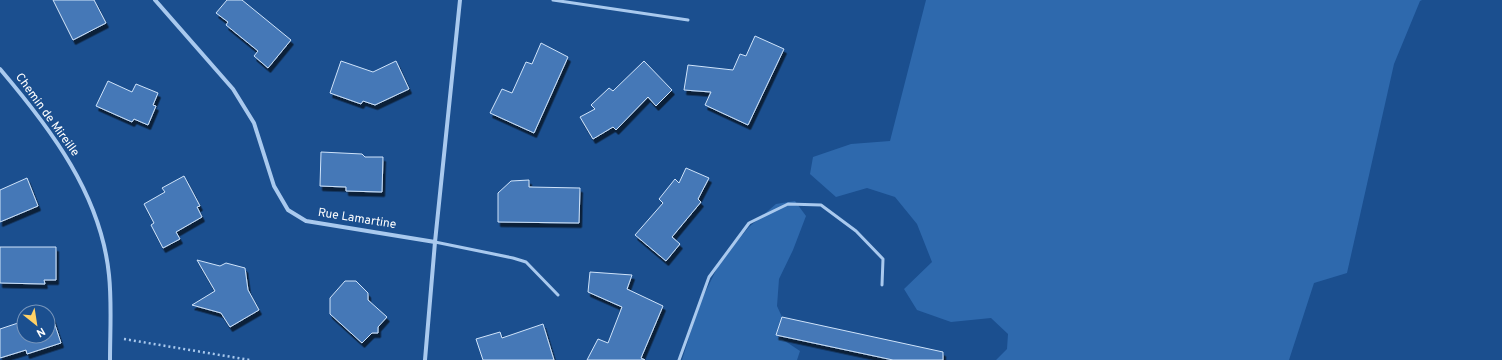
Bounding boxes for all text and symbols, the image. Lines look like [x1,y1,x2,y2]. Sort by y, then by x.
street label: Chemin de Mireille [11,70,83,160]
street label: Rue Lamartine [317,205,397,233]
north arrow [16,304,56,344]
text: N [34,324,47,340]

